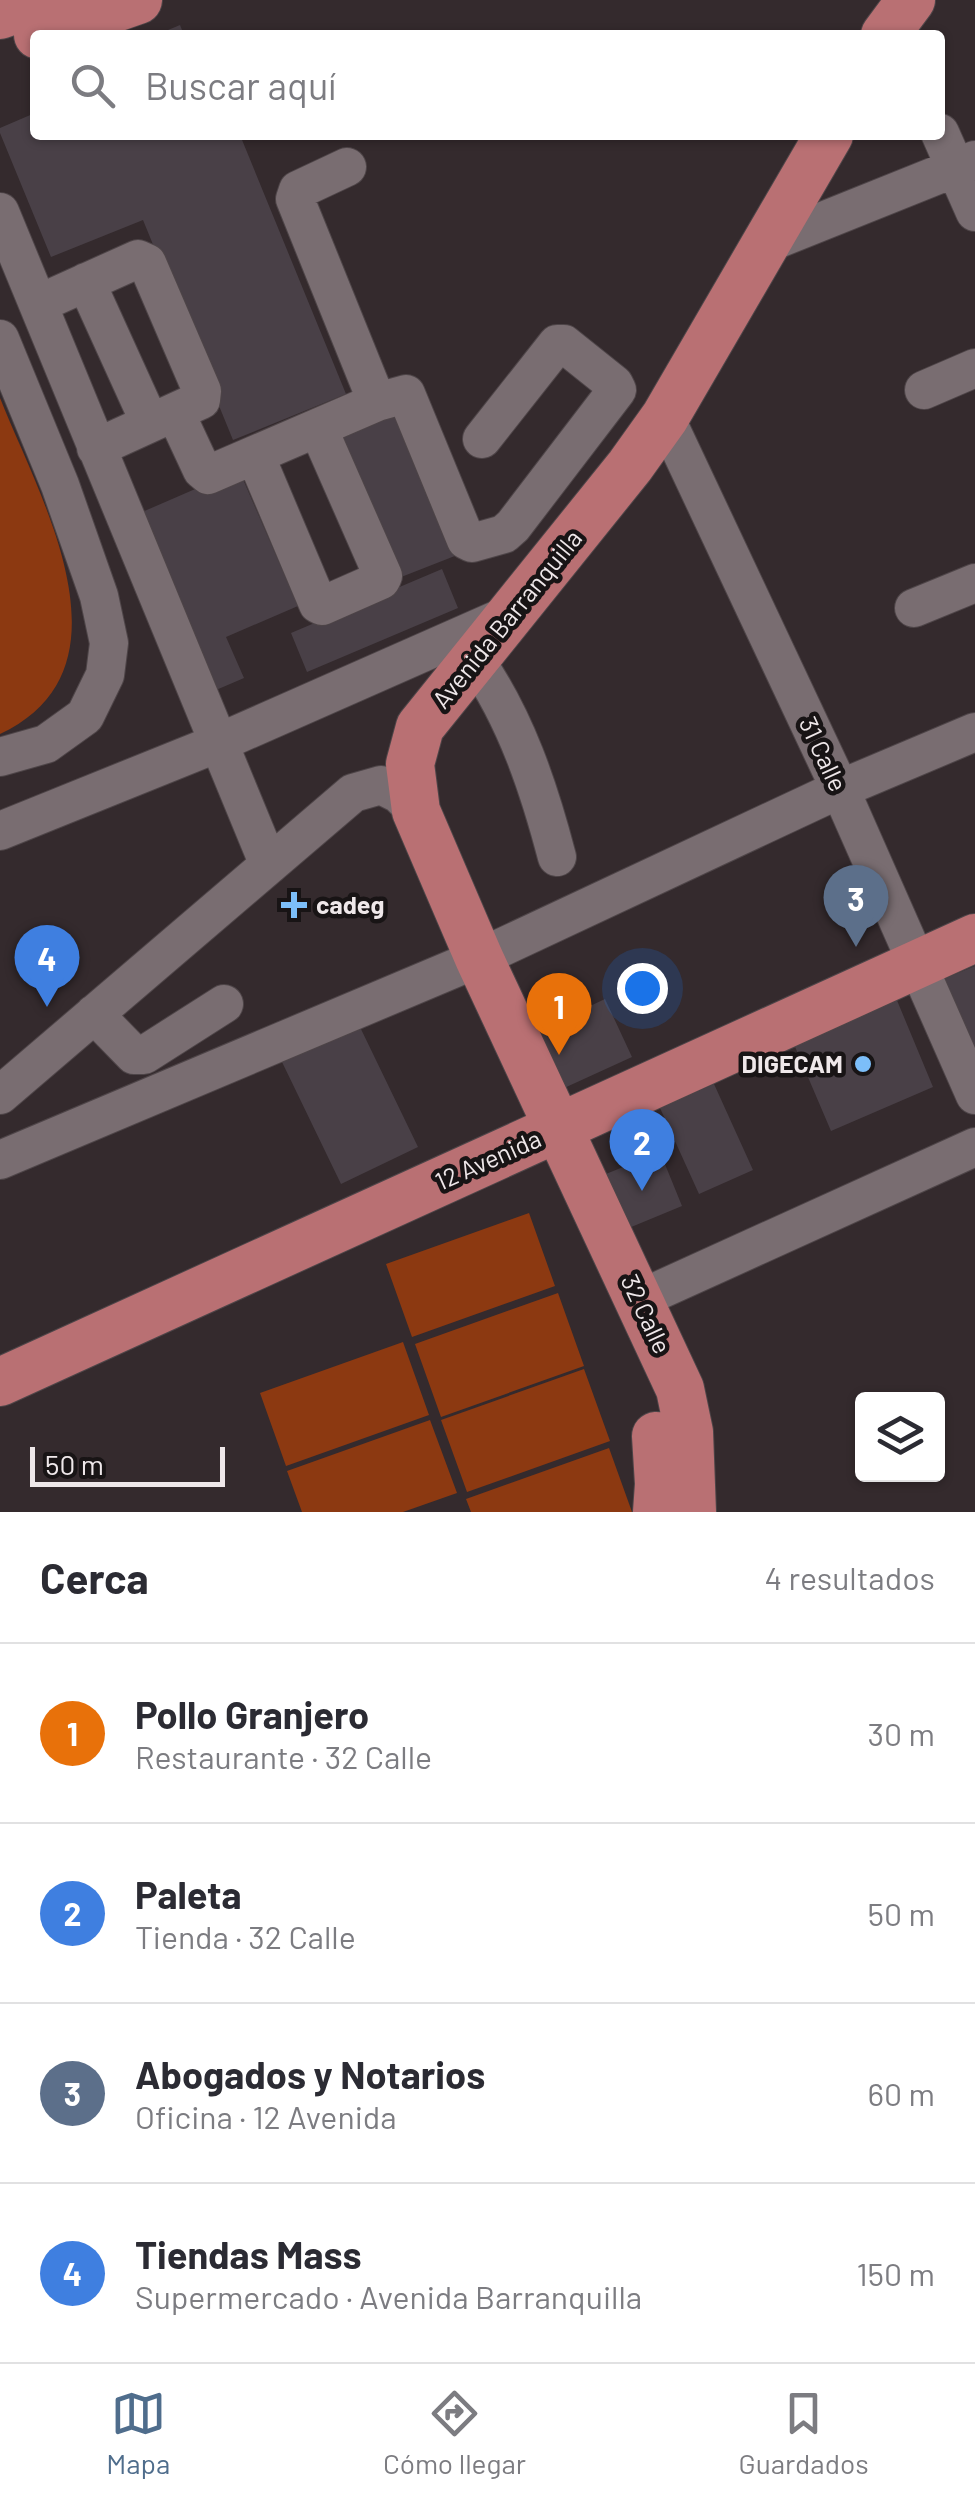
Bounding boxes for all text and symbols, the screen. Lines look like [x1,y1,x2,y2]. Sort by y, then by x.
search box [30,30,945,140]
icon: search [65,58,120,113]
text: Buscar aquí [145,62,336,108]
street label: Avenida Barranquilla [425,523,587,714]
street label: 31 Calle [794,711,854,796]
pin: 3 [824,864,888,947]
place label: cadeg [316,889,384,919]
marker: cadeg [281,892,307,918]
pin: 4 [15,924,80,1007]
your location [617,963,668,1014]
pin: 1 [526,972,592,1055]
place label: DIGECAM [742,1048,843,1078]
marker: DIGECAM [852,1053,874,1075]
pin: 2 [610,1108,674,1191]
street label: 12 Avenida [430,1122,545,1196]
street label: 32 Calle [616,1269,678,1358]
map controls [855,1392,945,1482]
button: layers [855,1392,945,1482]
scale bar [30,1442,225,1486]
text: 50 m [45,1447,104,1481]
text: Cerca [40,1552,149,1602]
text: 4 resultados [765,1558,935,1596]
text: Pollo Granjero [135,1691,369,1737]
text: 1 [67,1714,78,1752]
text: 30 m [868,1714,935,1752]
text: Restaurante · 32 Calle [135,1737,432,1775]
text: Paleta [135,1871,242,1917]
text: 2 [64,1894,81,1932]
text: 50 m [868,1894,935,1932]
text: Tienda · 32 Calle [135,1917,356,1955]
text: Abogados y Notarios [135,2051,485,2097]
text: 3 [64,2074,81,2112]
text: 60 m [868,2074,935,2112]
text: Oficina · 12 Avenida [135,2097,397,2135]
text: Tiendas Mass [135,2231,361,2277]
text: 4 [63,2254,82,2292]
text: 150 m [856,2254,935,2292]
text: Supermercado · Avenida Barranquilla [135,2277,642,2315]
tab: Mapa [106,2386,170,2480]
tab: Cómo llegar [383,2386,526,2480]
tab: Guardados [739,2386,869,2480]

